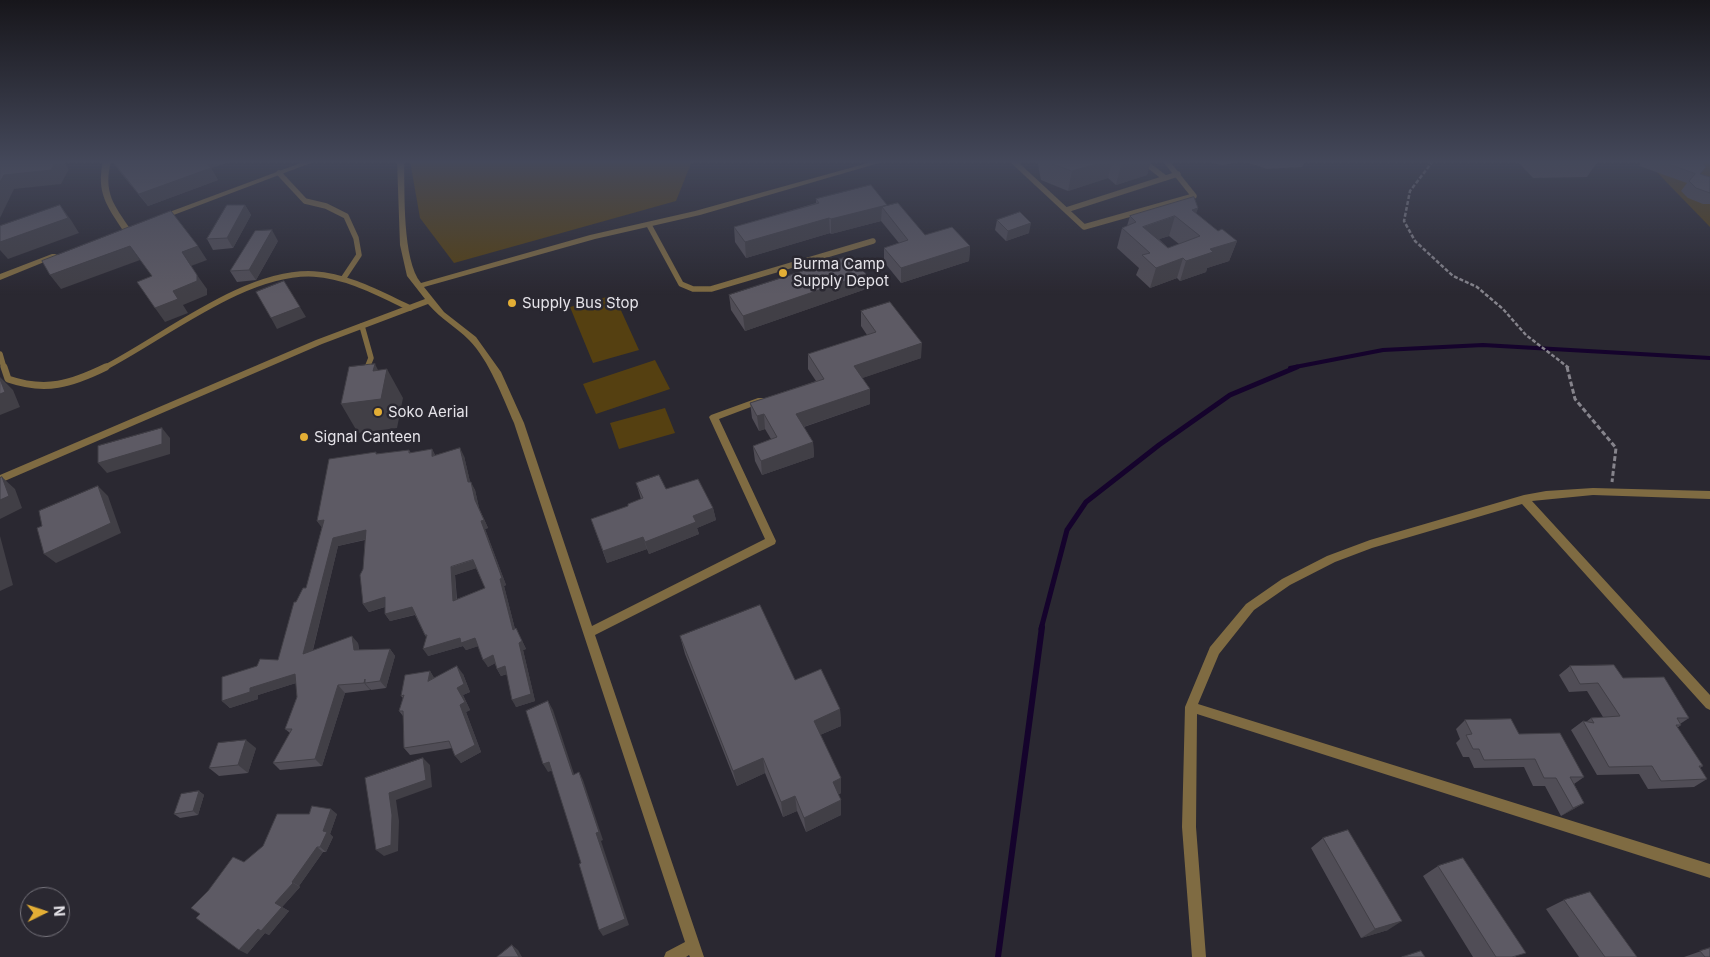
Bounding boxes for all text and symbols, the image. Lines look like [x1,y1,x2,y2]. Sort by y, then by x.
place label: Burma Camp Supply Depot [793,255,889,290]
marker: Burma Camp Supply Depot [777,267,789,279]
place label: Supply Bus Stop [522,294,639,312]
marker: Supply Bus Stop [506,297,518,309]
place label: Soko Aerial [388,403,468,421]
marker: Soko Aerial [372,406,384,418]
place label: Signal Canteen [314,428,421,446]
marker: Signal Canteen [298,431,310,443]
north arrow [20,887,70,937]
text: N [51,905,68,917]

